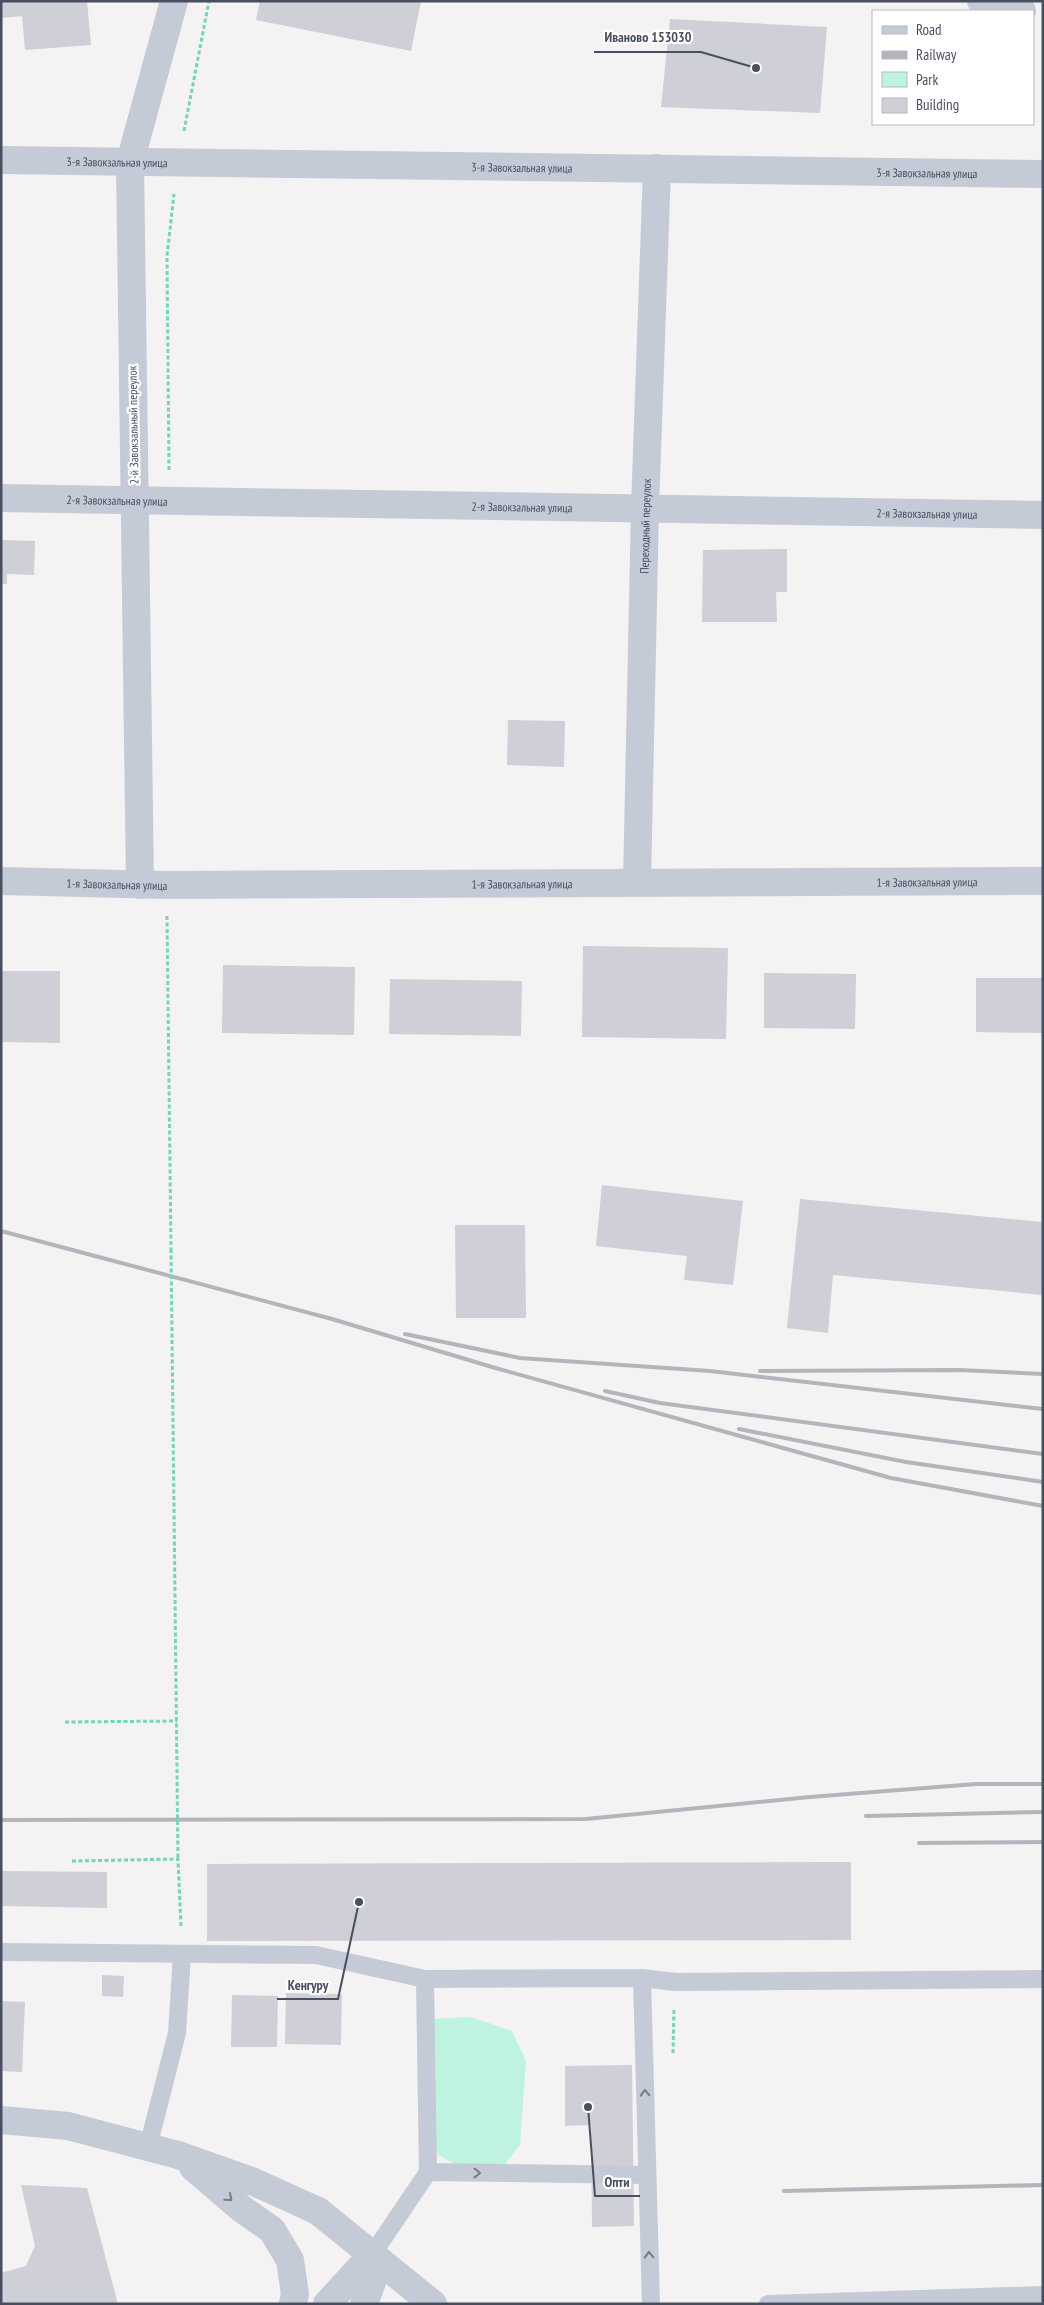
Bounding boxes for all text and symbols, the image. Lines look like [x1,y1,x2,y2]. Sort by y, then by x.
legend [872,10,1034,125]
text: Road [916,20,942,39]
callout: Иваново 153030 [594,23,701,52]
text: Иваново 153030 [605,28,692,46]
text: Railway [916,45,957,64]
text: Park [916,70,938,89]
text: Building [916,95,959,114]
street label: 3-я Завокзальная улица [66,153,168,170]
street label: 3-я Завокзальная улица [471,159,573,175]
street label: 3-я Завокзальная улица [876,164,978,181]
street label: 2-й Завокзальный переулок [124,365,142,484]
street label: Переходный переулок [636,478,654,574]
street label: 2-я Завокзальная улица [66,492,168,508]
street label: 2-я Завокзальная улица [471,498,573,515]
street label: 2-я Завокзальная улица [876,505,978,521]
street label: 1-я Завокзальная улица [876,874,978,889]
street label: 1-я Завокзальная улица [66,875,168,893]
street label: 1-я Завокзальная улица [471,876,573,891]
callout: Кенгуру [277,1970,338,1999]
text: Кенгуру [288,1976,329,1994]
one-way arrow [640,2088,650,2096]
callout: Опти [595,2167,640,2196]
one-way arrow [474,2168,481,2178]
text: Опти [604,2173,630,2191]
one-way arrow [223,2192,232,2201]
one-way arrow [644,2251,654,2258]

